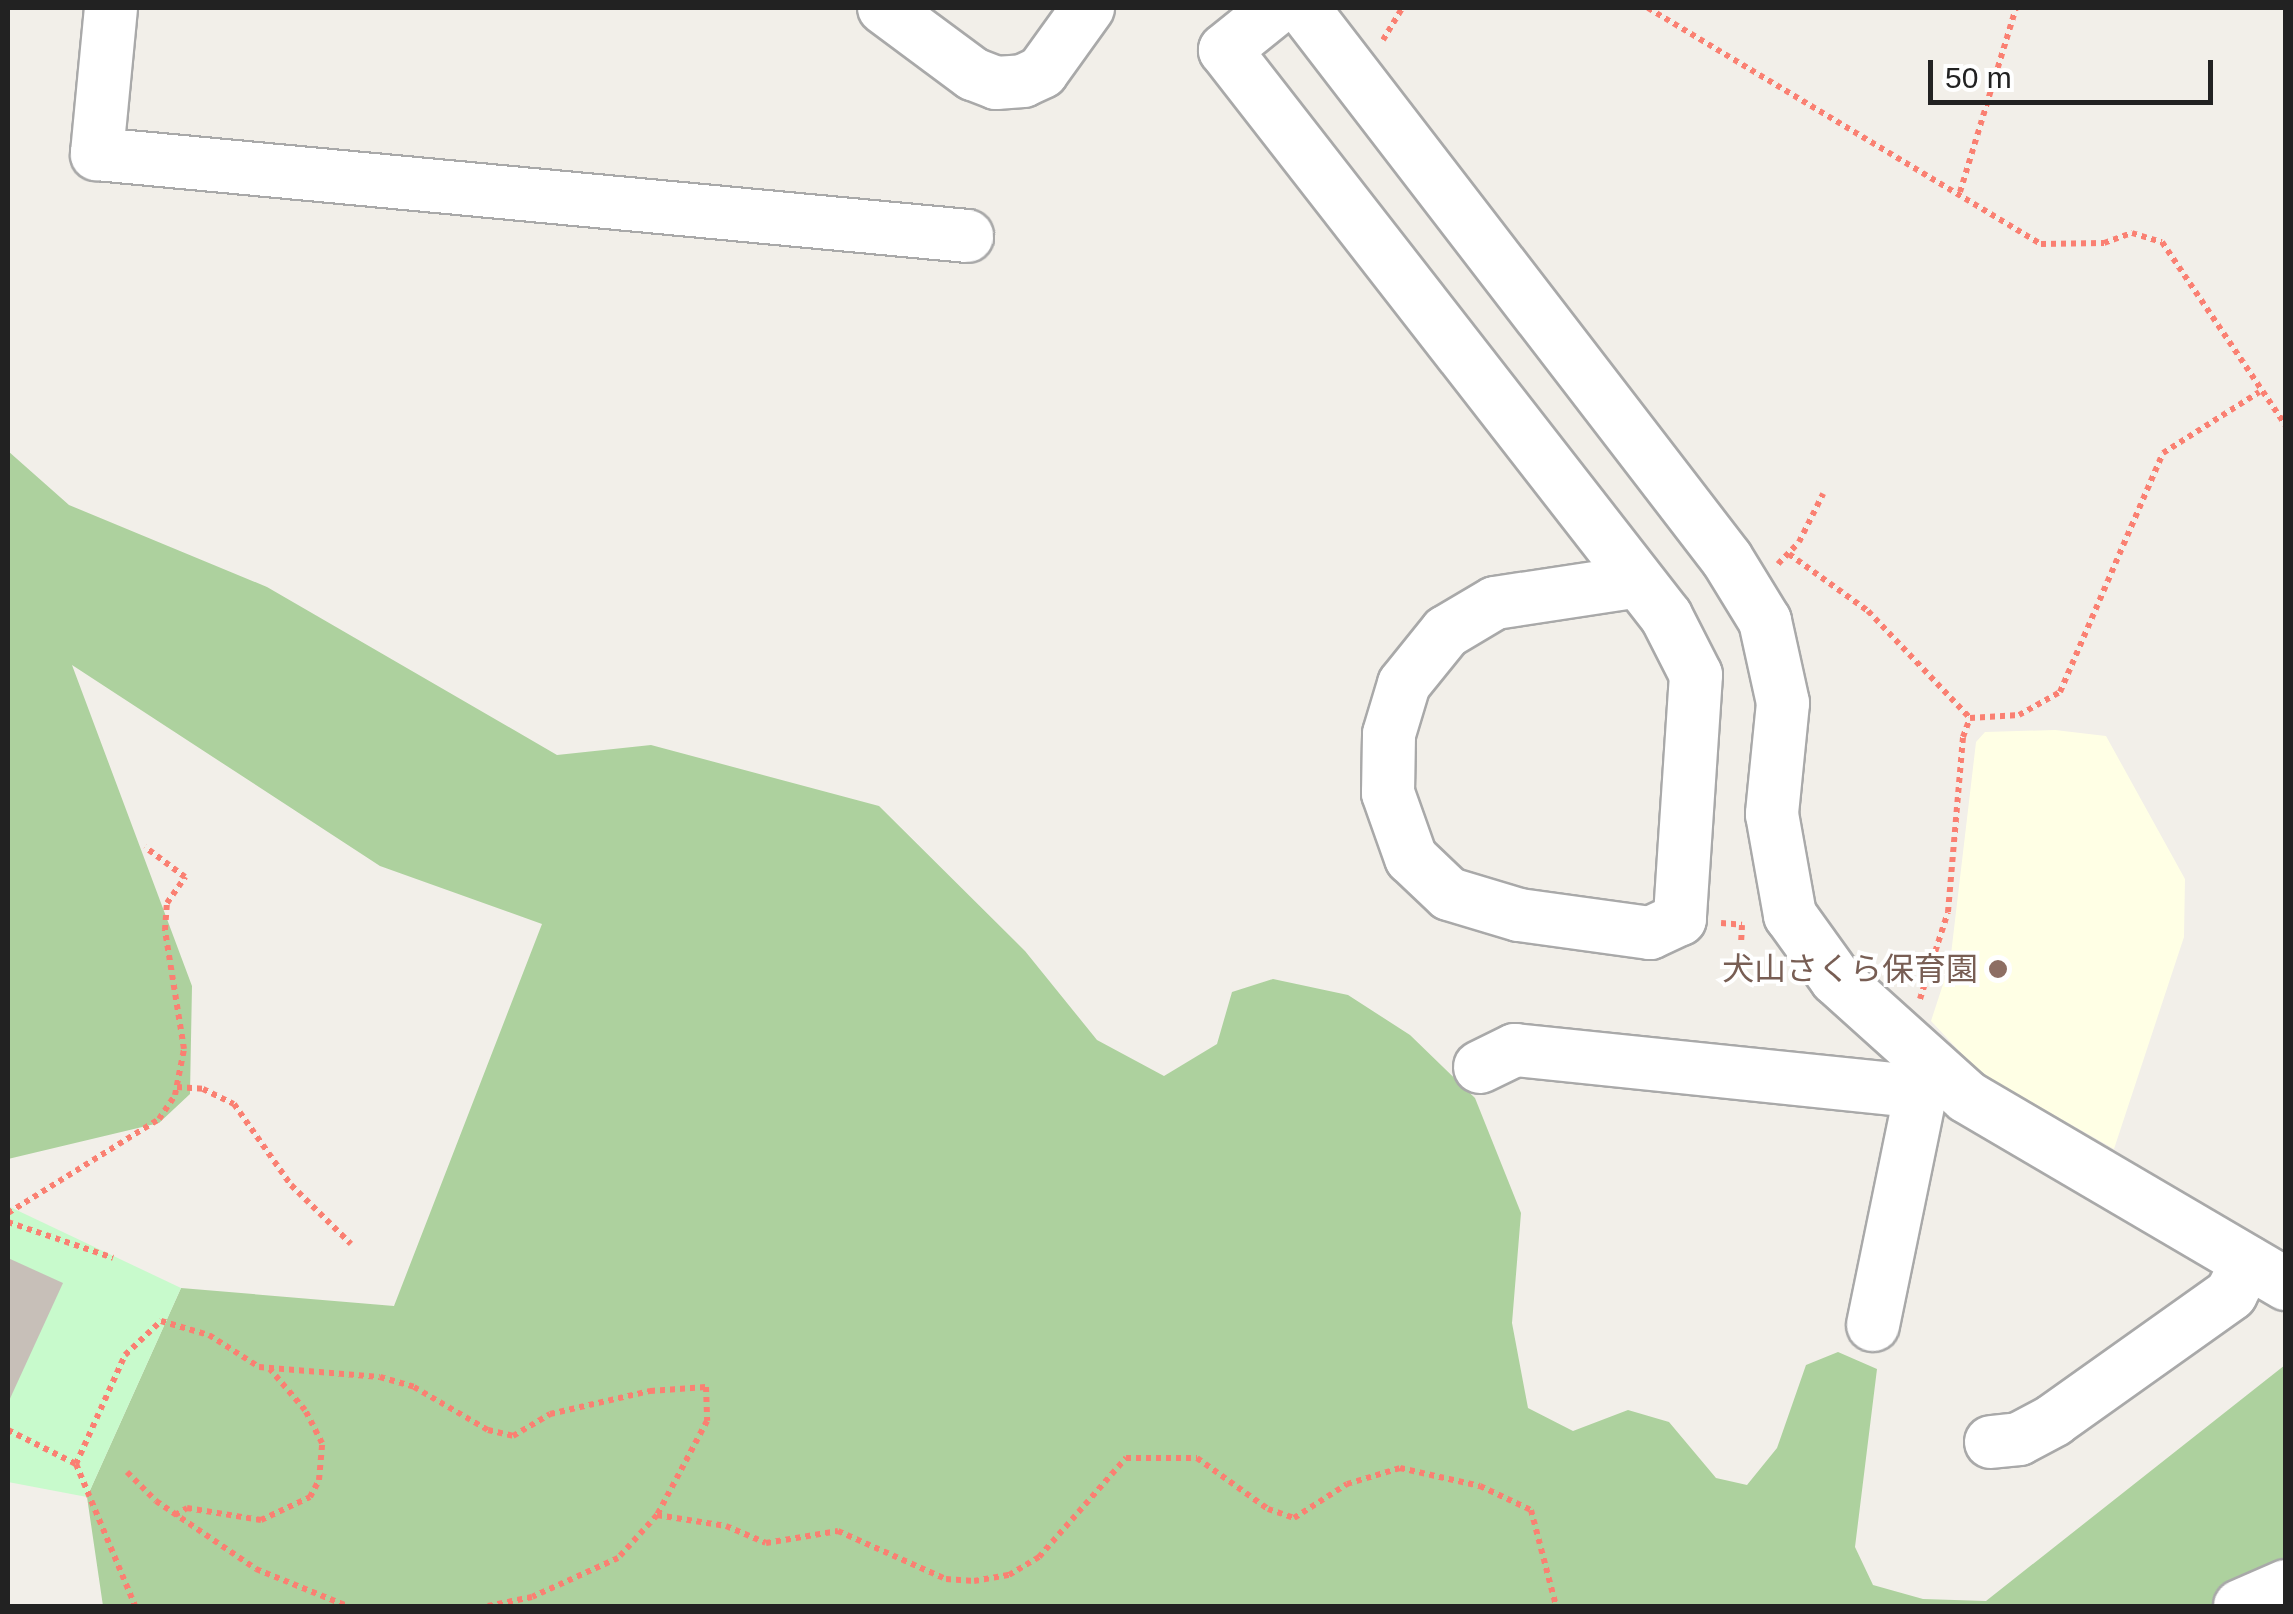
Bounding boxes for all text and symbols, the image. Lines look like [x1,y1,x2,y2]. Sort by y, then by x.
scale bar [1933,40,2218,102]
text: 50 m [1945,61,2012,94]
place label: 犬山さくら保育園 [1722,950,1978,988]
marker: 犬山さくら保育園 [1987,958,2009,980]

